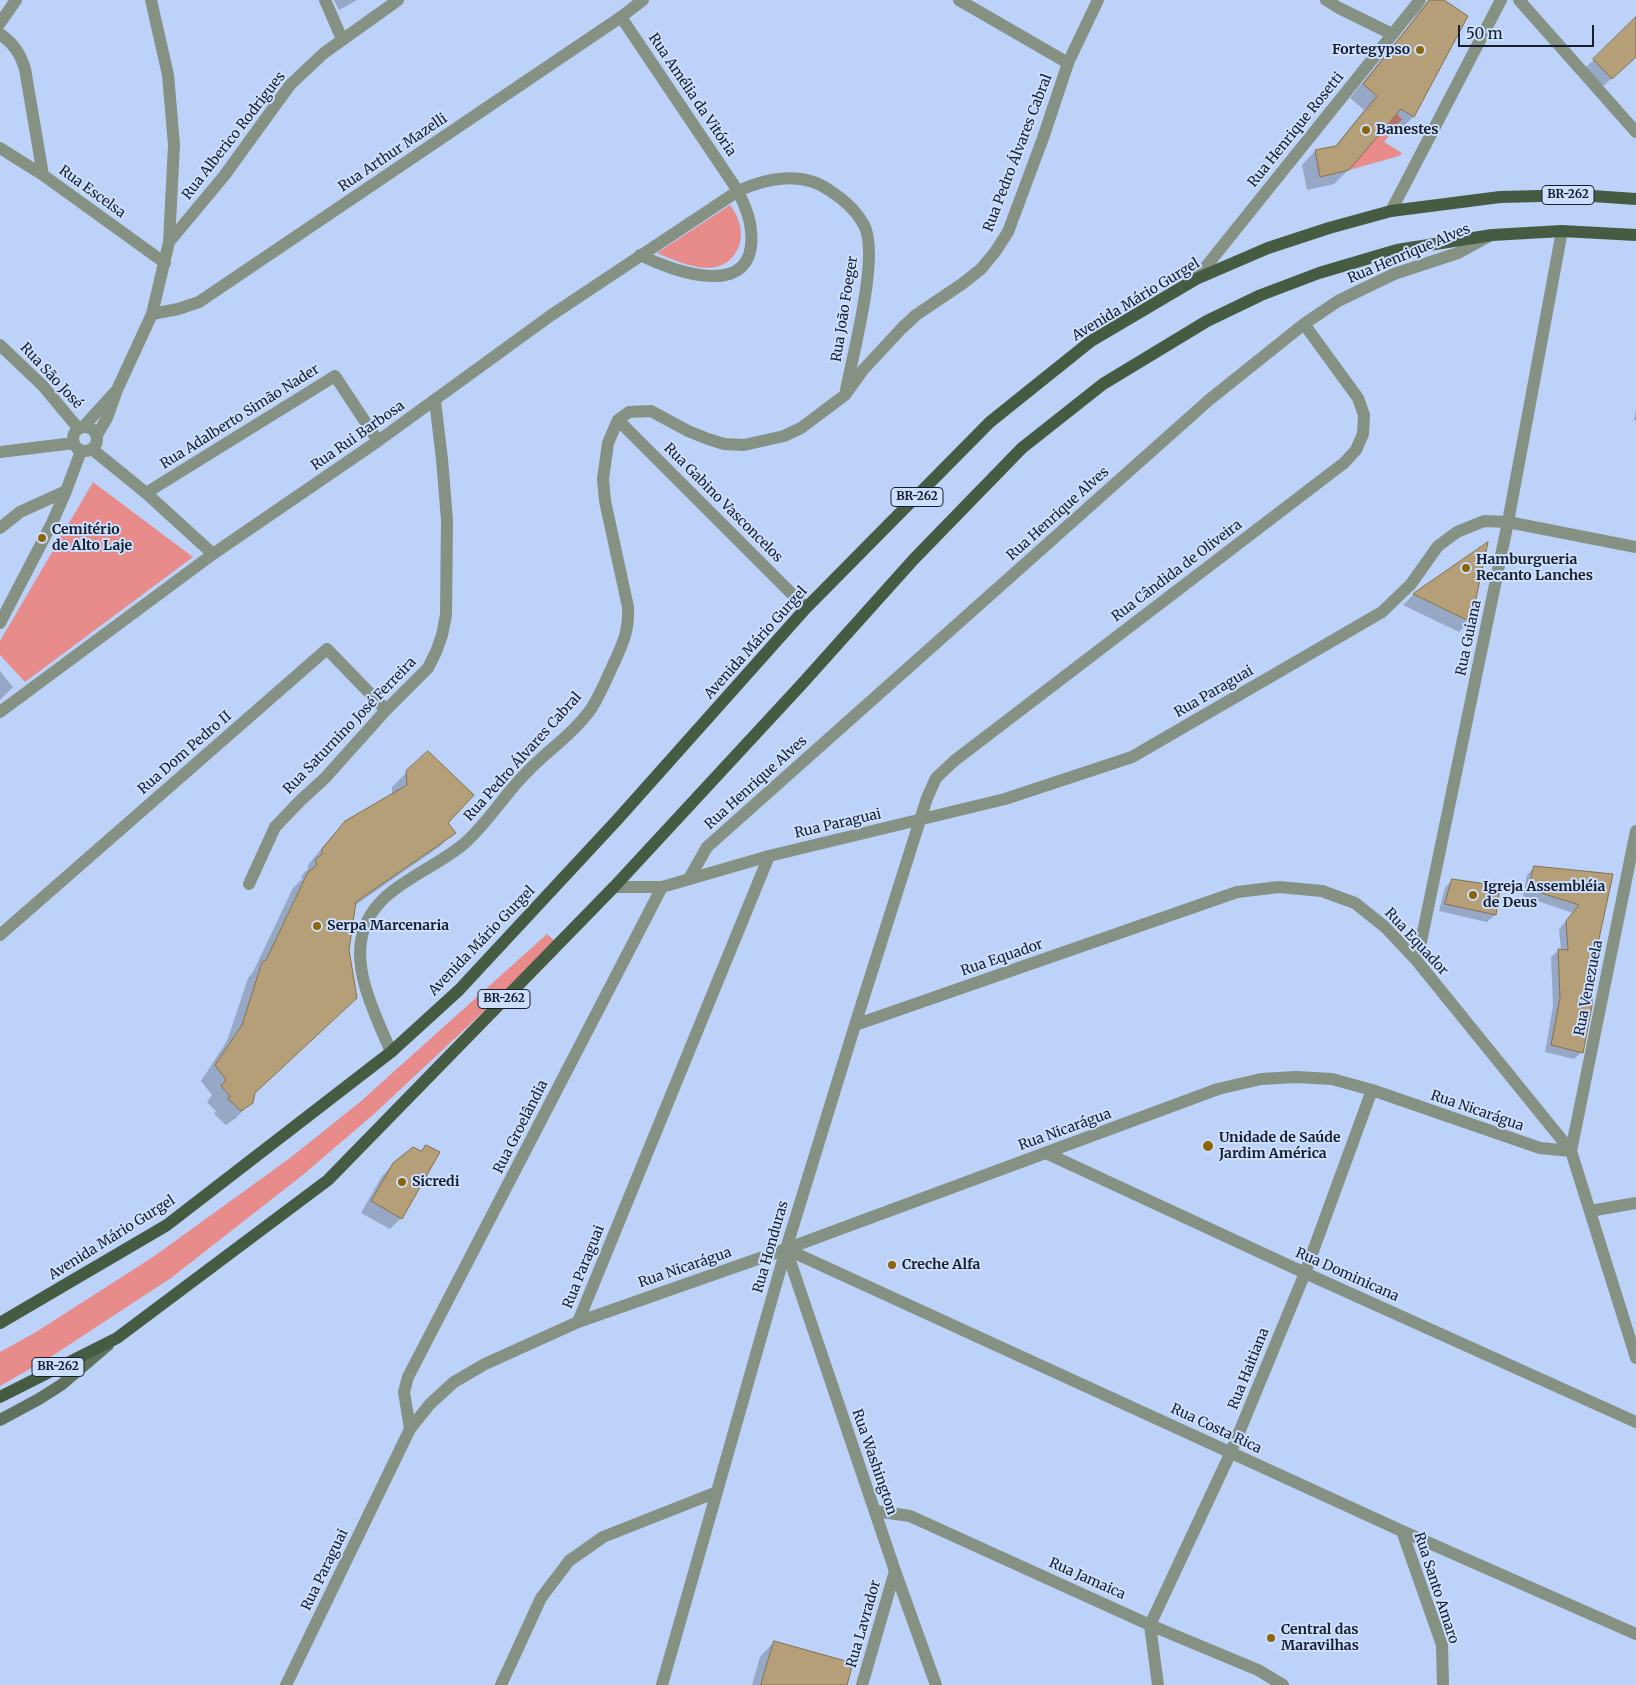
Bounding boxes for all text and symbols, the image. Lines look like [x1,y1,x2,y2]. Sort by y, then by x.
scale bar [1461,15,1597,47]
text: 50 m [1466,24,1503,43]
street label: Rua Amélia da Vitória [645,30,739,160]
place label: Fortegypso [1332,42,1410,58]
marker: Fortegypso [1414,44,1426,56]
street label: Rua Alberico Rodrigues [179,69,289,203]
street label: Rua Henrique Rosetti [1245,69,1347,191]
street label: Rua Pedro Álvares Cabral [980,72,1056,234]
street label: Rua Arthur Mazelli [335,110,451,196]
place label: Banestes [1376,122,1438,138]
marker: Banestes [1360,124,1372,136]
street label: Rua Escelsa [55,162,129,222]
road number: BR-262 [1542,186,1594,204]
street label: Rua Henrique Alves [1345,221,1473,287]
street label: Rua João Foeger [828,255,862,363]
street label: Avenida Mário Gurgel [1069,255,1203,345]
street label: Rua São José [16,340,86,412]
street label: Rua Adalberto Simão Nader [157,361,323,473]
street label: Rua Rui Barbosa [308,398,408,474]
street label: Rua Gabino Vasconcelos [660,440,786,566]
street label: Rua Henrique Alves [1004,464,1112,564]
road number: BR-262 [891,488,943,507]
street label: Rua Cândida de Oliveira [1109,517,1245,625]
place label: Cemitério de Alto Laje [52,522,132,554]
marker: Cemitério de Alto Laje [36,532,48,544]
place label: Hamburgueria Recanto Lanches [1476,552,1593,584]
marker: Hamburgueria Recanto Lanches [1460,562,1472,574]
street label: Avenida Mário Gurgel [701,583,811,703]
street label: Rua Guiana [1453,599,1485,677]
street label: Rua Saturnino José Ferreira [280,654,420,798]
street label: Rua Paraguai [1171,663,1257,721]
street label: Rua Pedro Álvares Cabral [461,689,585,825]
street label: Rua Dom Pedro II [135,708,235,798]
street label: Rua Henrique Alves [702,733,810,833]
street label: Rua Paraguai [793,806,883,842]
place label: Igreja Assembléia de Deus [1483,879,1605,912]
street label: Avenida Mário Gurgel [425,883,539,999]
marker: Igreja Assembléia de Deus [1467,889,1479,901]
street label: Rua Equador [1381,905,1451,979]
place label: Serpa Marcenaria [327,918,449,934]
marker: Serpa Marcenaria [311,920,323,932]
street label: Rua Equador [959,936,1045,980]
street label: Rua Venezuela [1571,939,1607,1037]
road number: BR-262 [478,990,530,1009]
street label: Rua Groelândia [490,1078,552,1176]
street label: Rua Nicarágua [1428,1087,1526,1135]
street label: Rua Nicarágua [1016,1105,1114,1155]
place label: Unidade de Saúde Jardim América [1219,1130,1340,1162]
marker: Unidade de Saúde Jardim América [1201,1139,1215,1153]
place label: Sicredi [412,1174,460,1190]
marker: Sicredi [396,1176,408,1188]
street label: Avenida Mário Gurgel [46,1192,178,1284]
street label: Rua Honduras [750,1199,792,1295]
street label: Rua Paraguai [560,1223,608,1311]
street label: Rua Nicarágua [636,1244,734,1292]
street label: Rua Dominicana [1293,1245,1401,1305]
place label: Creche Alfa [902,1257,980,1273]
marker: Creche Alfa [886,1259,898,1271]
street label: Rua Haitiana [1225,1326,1273,1412]
road number: BR-262 [32,1358,84,1376]
street label: Rua Costa Rica [1168,1401,1264,1457]
street label: Rua Washington [848,1407,900,1517]
street label: Rua Paraguai [298,1527,352,1613]
street label: Rua Santo Amaro [1410,1530,1462,1646]
street label: Rua Jamaica [1046,1555,1128,1603]
street label: Rua Lavrador [843,1578,885,1670]
place label: Central das Maravilhas [1281,1622,1359,1654]
marker: Central das Maravilhas [1265,1632,1277,1644]

